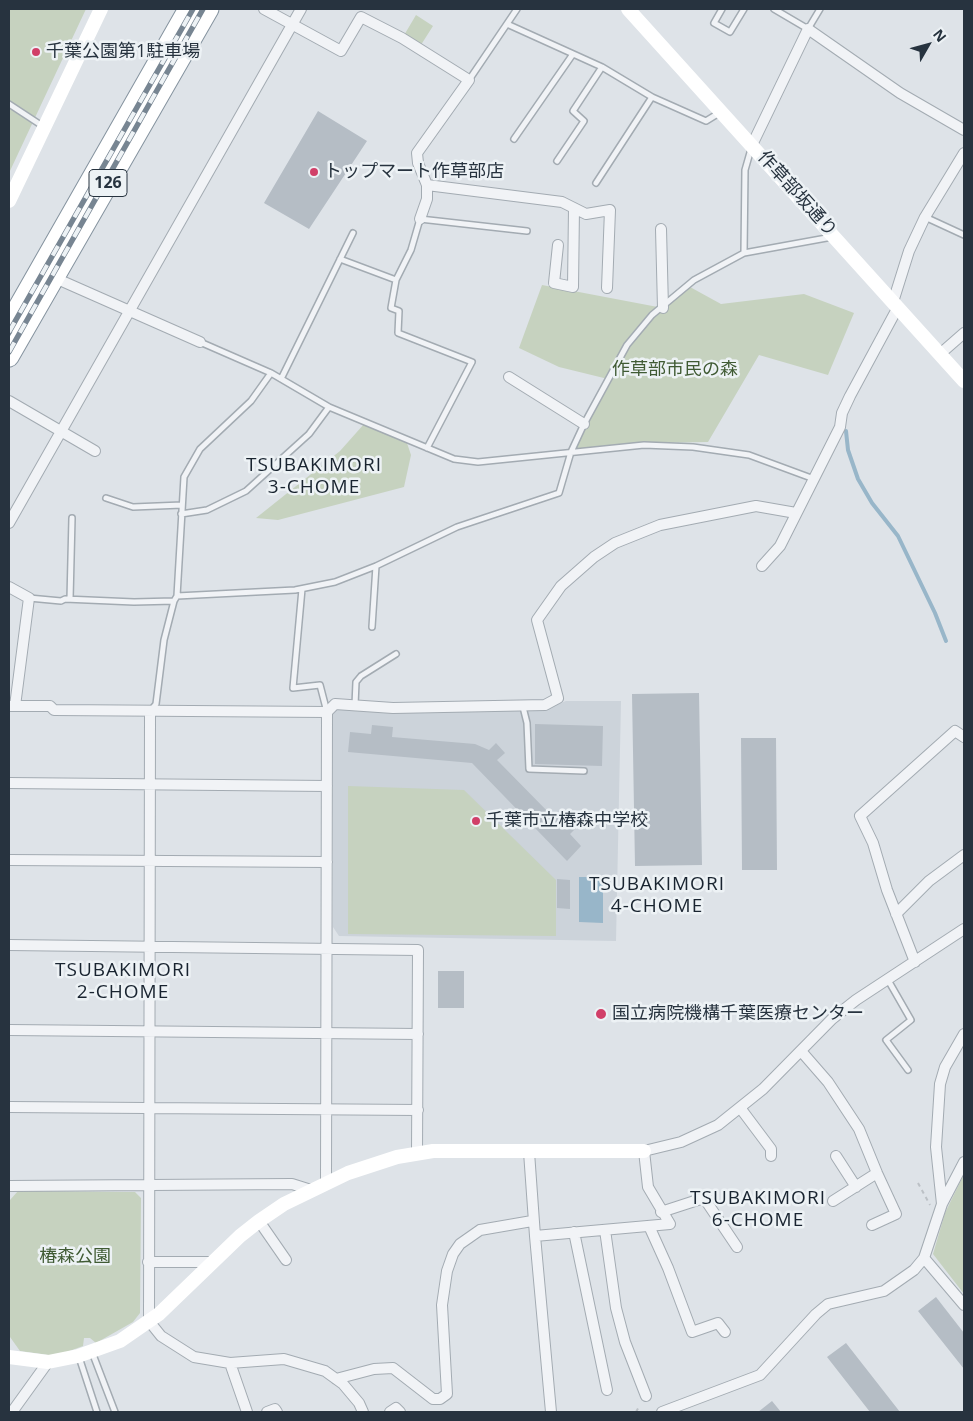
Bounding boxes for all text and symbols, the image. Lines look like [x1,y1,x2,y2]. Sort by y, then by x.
north arrow [903,20,953,70]
text: N [929,25,951,46]
place label: 千葉公園第1駐車場 [46,41,200,63]
marker: 千葉公園第1駐車場 [30,46,42,58]
street label: 作草部坂通り [753,147,841,241]
place label: トップマート作草部店 [324,161,504,183]
marker: トップマート作草部店 [308,166,320,178]
road number: 126 [89,170,127,197]
park label: 作草部市民の森 [612,359,738,381]
district label: TSUBAKIMORI 3-CHOME [245,455,383,499]
place label: 千葉市立椿森中学校 [486,810,648,832]
marker: 千葉市立椿森中学校 [470,815,482,827]
district label: TSUBAKIMORI 4-CHOME [588,874,726,918]
district label: TSUBAKIMORI 2-CHOME [54,960,192,1004]
place label: 国立病院機構千葉医療センター [612,1003,864,1025]
marker: 国立病院機構千葉医療センター [594,1007,608,1021]
district label: TSUBAKIMORI 6-CHOME [689,1188,827,1232]
park label: 椿森公園 [39,1246,111,1268]

